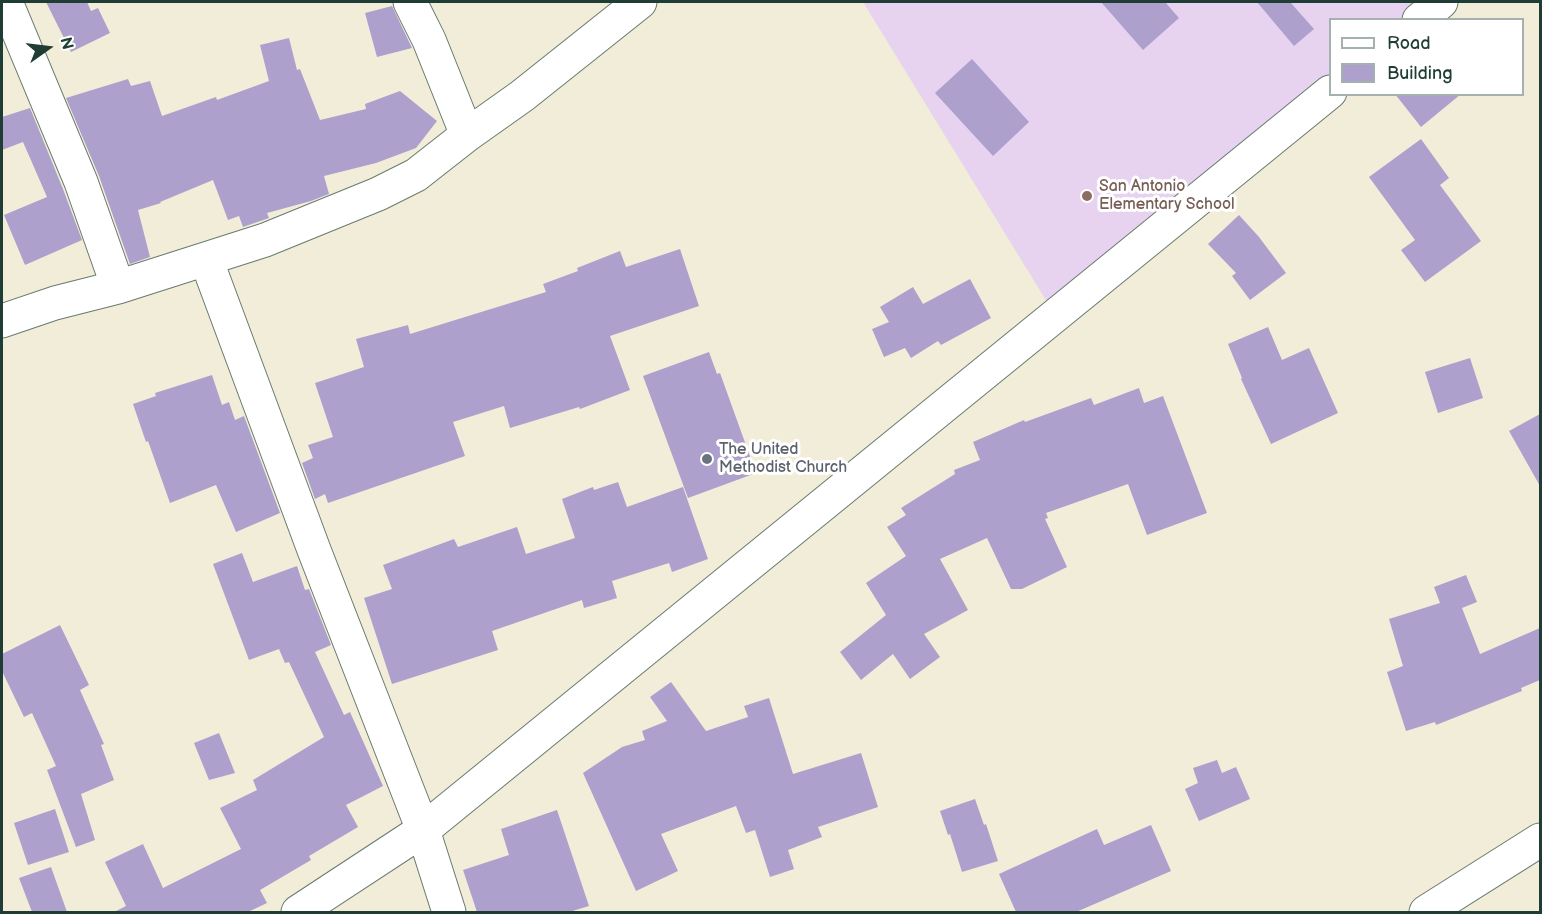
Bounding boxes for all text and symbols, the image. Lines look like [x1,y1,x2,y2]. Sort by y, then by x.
north arrow [18,18,78,78]
legend [1329,18,1524,96]
text: Road [1387,33,1431,54]
text: N [55,35,77,52]
text: Building [1387,63,1453,84]
place label: San Antonio Elementary School [1099,177,1235,215]
marker: San Antonio Elementary School [1080,189,1094,203]
place label: The United Methodist Church [719,440,847,478]
marker: The United Methodist Church [700,452,714,466]

